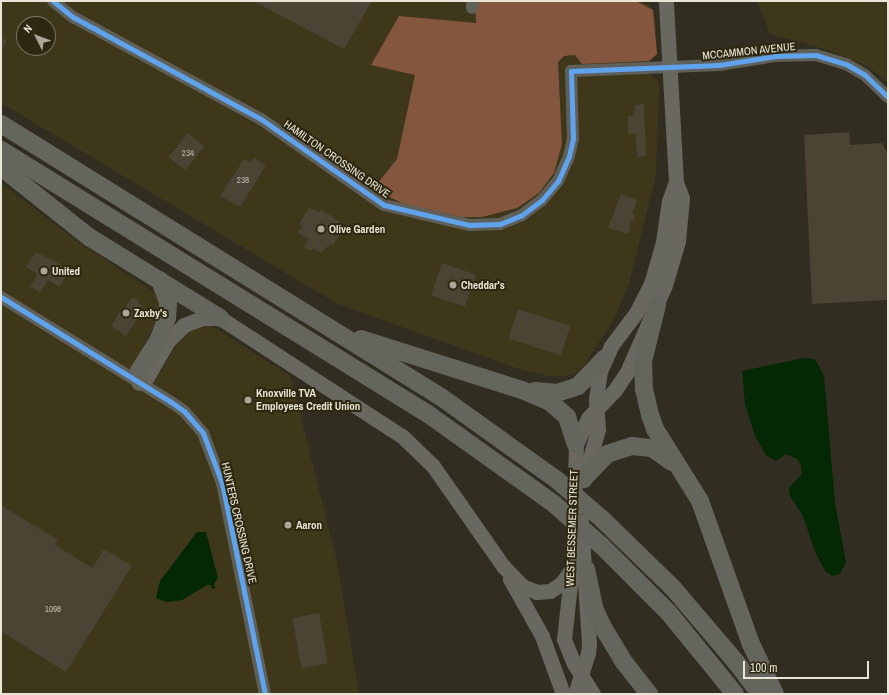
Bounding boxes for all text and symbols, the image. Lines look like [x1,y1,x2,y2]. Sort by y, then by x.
north arrow [16,16,56,56]
text: N [20,22,35,36]
street label: MCCAMMON AVENUE [702,40,796,62]
street label: HAMILTON CROSSING DRIVE [281,117,393,201]
house number: 234 [182,148,194,158]
house number: 238 [237,175,249,185]
place label: Olive Garden [329,222,385,236]
marker: Olive Garden [316,224,326,234]
place label: United [52,264,80,278]
marker: United [39,266,49,276]
place label: Cheddar's [461,278,505,292]
marker: Cheddar's [448,280,458,290]
place label: Zaxby's [134,306,167,320]
marker: Zaxby's [121,308,131,318]
place label: Knoxville TVA Employees Credit Union [256,387,360,413]
marker: Knoxville TVA Employees Credit Union [243,395,253,405]
street label: HUNTERS CROSSING DRIVE [219,461,259,585]
street label: WEST BESSEMER STREET [563,469,581,587]
place label: Aaron [296,518,322,532]
marker: Aaron [283,520,293,530]
house number: 1098 [45,604,61,614]
scale bar [745,653,871,679]
text: 100 m [750,660,777,676]

